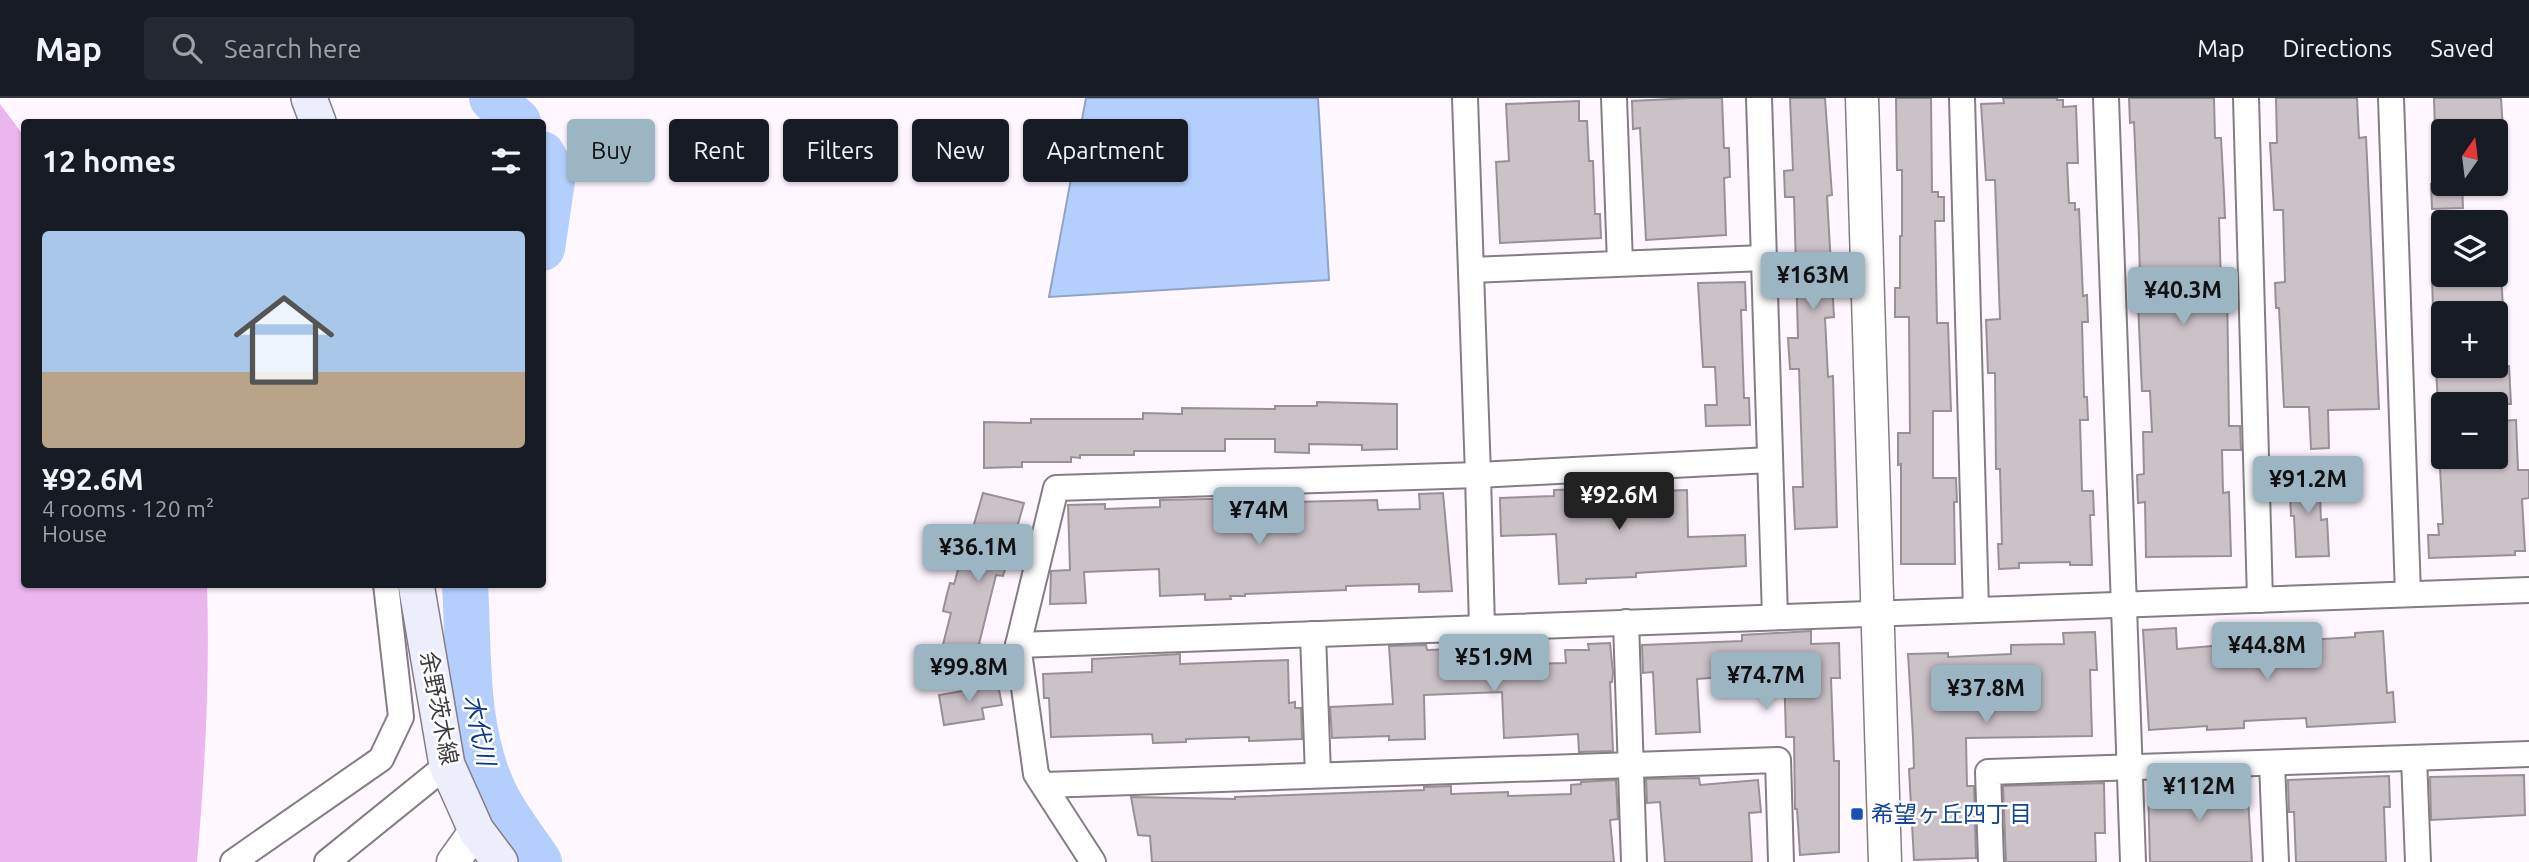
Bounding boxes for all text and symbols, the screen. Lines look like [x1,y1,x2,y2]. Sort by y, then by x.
search box [144,17,634,80]
icon: search [168,29,206,67]
text: Map [35,30,102,67]
text: Search here [224,34,362,63]
text: Map [2197,35,2244,62]
text: Directions [2282,35,2392,62]
text: Saved [2430,35,2494,62]
chip: Buy [567,119,655,182]
chip: Rent [669,119,769,182]
chip: Filters [783,119,898,182]
chip: New [912,119,1009,182]
chip: Apartment [1023,119,1188,182]
north arrow [2431,119,2508,196]
map controls [2431,119,2508,469]
icon: filters [487,142,525,180]
text: 12 homes [42,144,176,178]
button: layers [2431,210,2508,287]
pin: ¥163M [1764,252,1862,312]
text: ¥163M [1777,262,1849,287]
pin: ¥40.3M [2126,268,2240,327]
icon: home [221,277,347,403]
text: ¥40.3M [2144,277,2222,302]
button: + [2431,301,2508,378]
button: − [2431,392,2508,469]
pin: ¥91.2M [2251,456,2365,516]
text: ¥92.6M [42,462,144,496]
text: ¥91.2M [2269,466,2347,491]
pin: ¥92.6M [1562,472,1676,532]
text: ¥92.6M [1580,482,1658,507]
pin: ¥74M [1218,488,1300,547]
text: 4 rooms · 120 m² [42,496,214,521]
text: ¥74M [1229,497,1289,522]
text: House [42,521,107,546]
pin: ¥36.1M [921,524,1035,584]
text: ¥36.1M [939,534,1017,559]
pin: ¥44.8M [2210,622,2324,682]
text: ¥44.8M [2228,632,2306,657]
pin: ¥51.9M [1437,634,1551,694]
pin: ¥99.8M [912,644,1026,704]
text: ¥51.9M [1455,644,1533,669]
street label: 余野茨木線 [416,649,463,767]
pin: ¥74.7M [1709,652,1823,712]
text: ¥99.8M [930,654,1008,679]
text: ¥74.7M [1727,662,1805,687]
pin: ¥37.8M [1929,666,2043,725]
text: ¥37.8M [1947,675,2025,700]
water label: 木代川 [459,692,501,771]
pin: ¥112M [2150,764,2248,823]
text: ¥112M [2163,773,2235,798]
place label: 希望ヶ丘四丁目 [1871,801,2032,826]
marker: 希望ヶ丘四丁目 [1849,806,1865,822]

